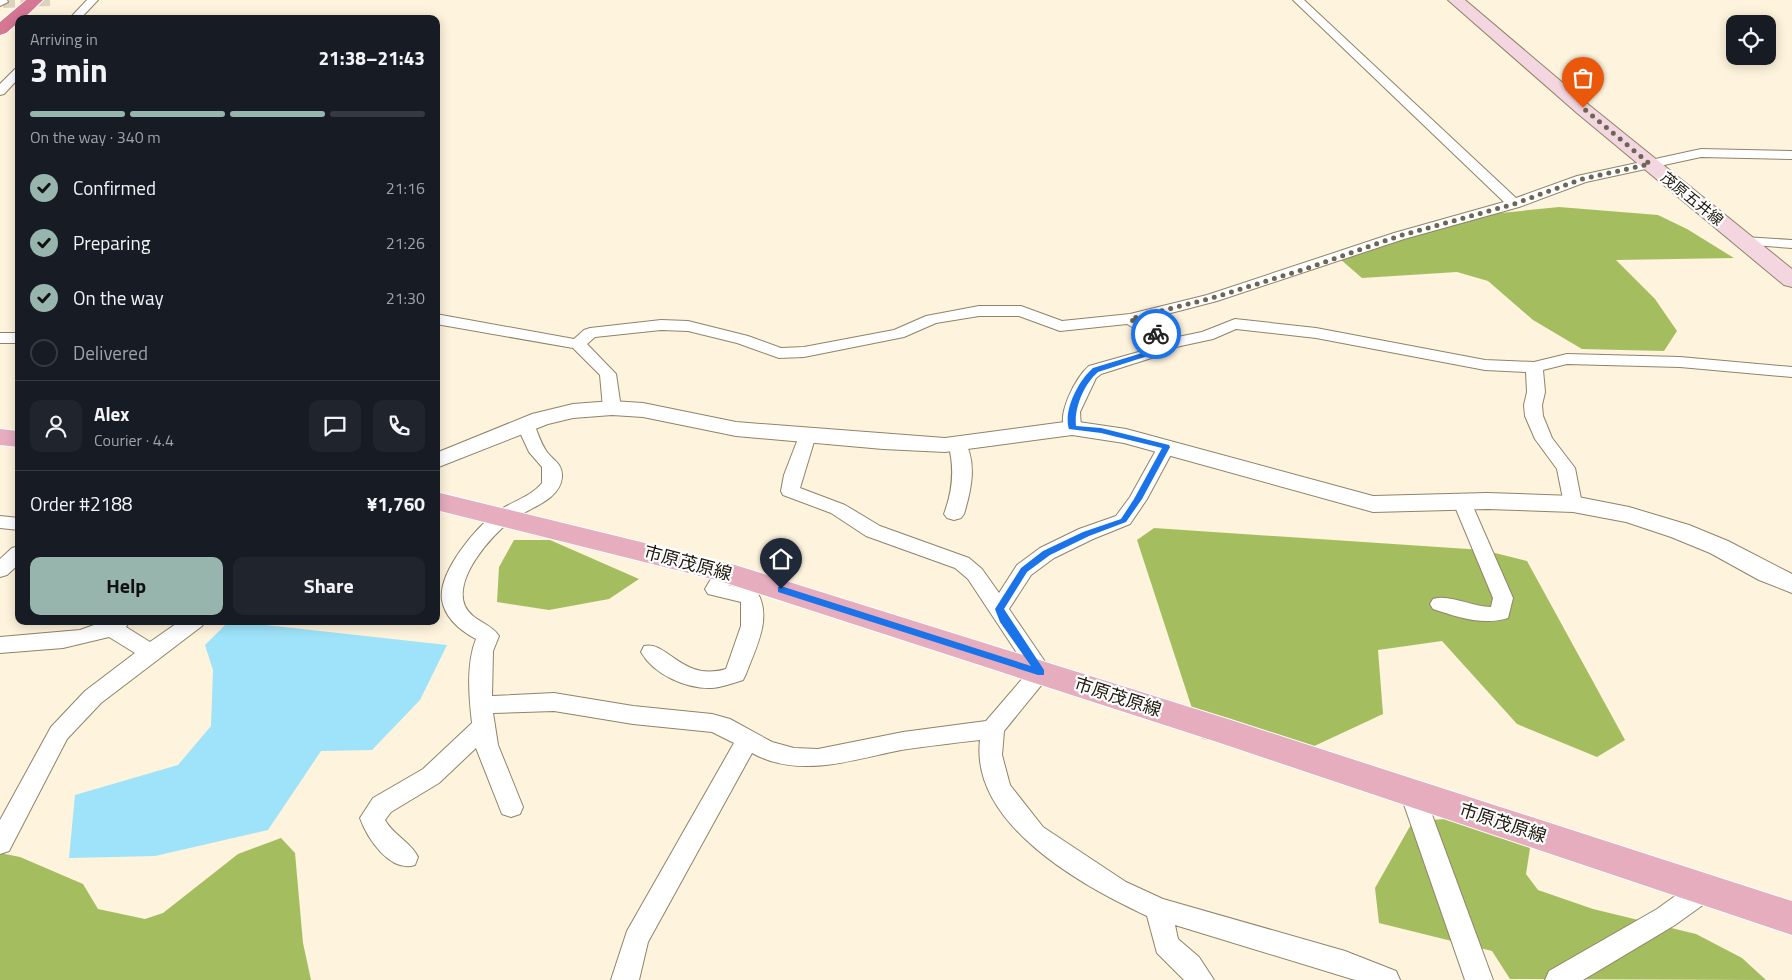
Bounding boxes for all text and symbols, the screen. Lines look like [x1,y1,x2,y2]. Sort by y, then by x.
map controls [1726,15,1776,65]
button: locate [1726,15,1776,65]
text: Arriving in [30,27,98,51]
text: 21:38–21:43 [318,43,425,72]
text: 3 min [30,46,108,94]
pin [1562,57,1604,108]
icon: bag [1569,64,1597,92]
text: On the way · 340 m [30,125,161,149]
street label: 茂原五井線 [1656,166,1729,231]
text: Confirmed [73,173,156,202]
icon: check [30,174,58,202]
text: 21:16 [386,176,425,200]
text: Preparing [73,228,150,257]
icon: check [30,229,58,257]
text: 21:26 [386,231,425,255]
text: On the way [73,283,164,312]
icon: check [30,284,58,312]
text: 21:30 [386,286,425,310]
courier [1131,309,1181,359]
icon: bike [1142,320,1170,348]
text: Delivered [73,338,148,367]
text: Alex [94,399,129,428]
button: person [30,400,82,452]
button: chat [309,400,361,452]
button: phone [373,400,425,452]
text: Courier · 4.4 [94,428,174,452]
text: Order #2188 [30,489,132,518]
text: ¥1,760 [367,489,425,518]
street label: 市原茂原線 [641,538,735,587]
pin [760,538,802,589]
icon: home [767,545,795,573]
button: Help [30,557,223,615]
button: Share [233,557,425,615]
street label: 市原茂原線 [1071,670,1165,723]
street label: 市原茂原線 [1456,796,1550,849]

